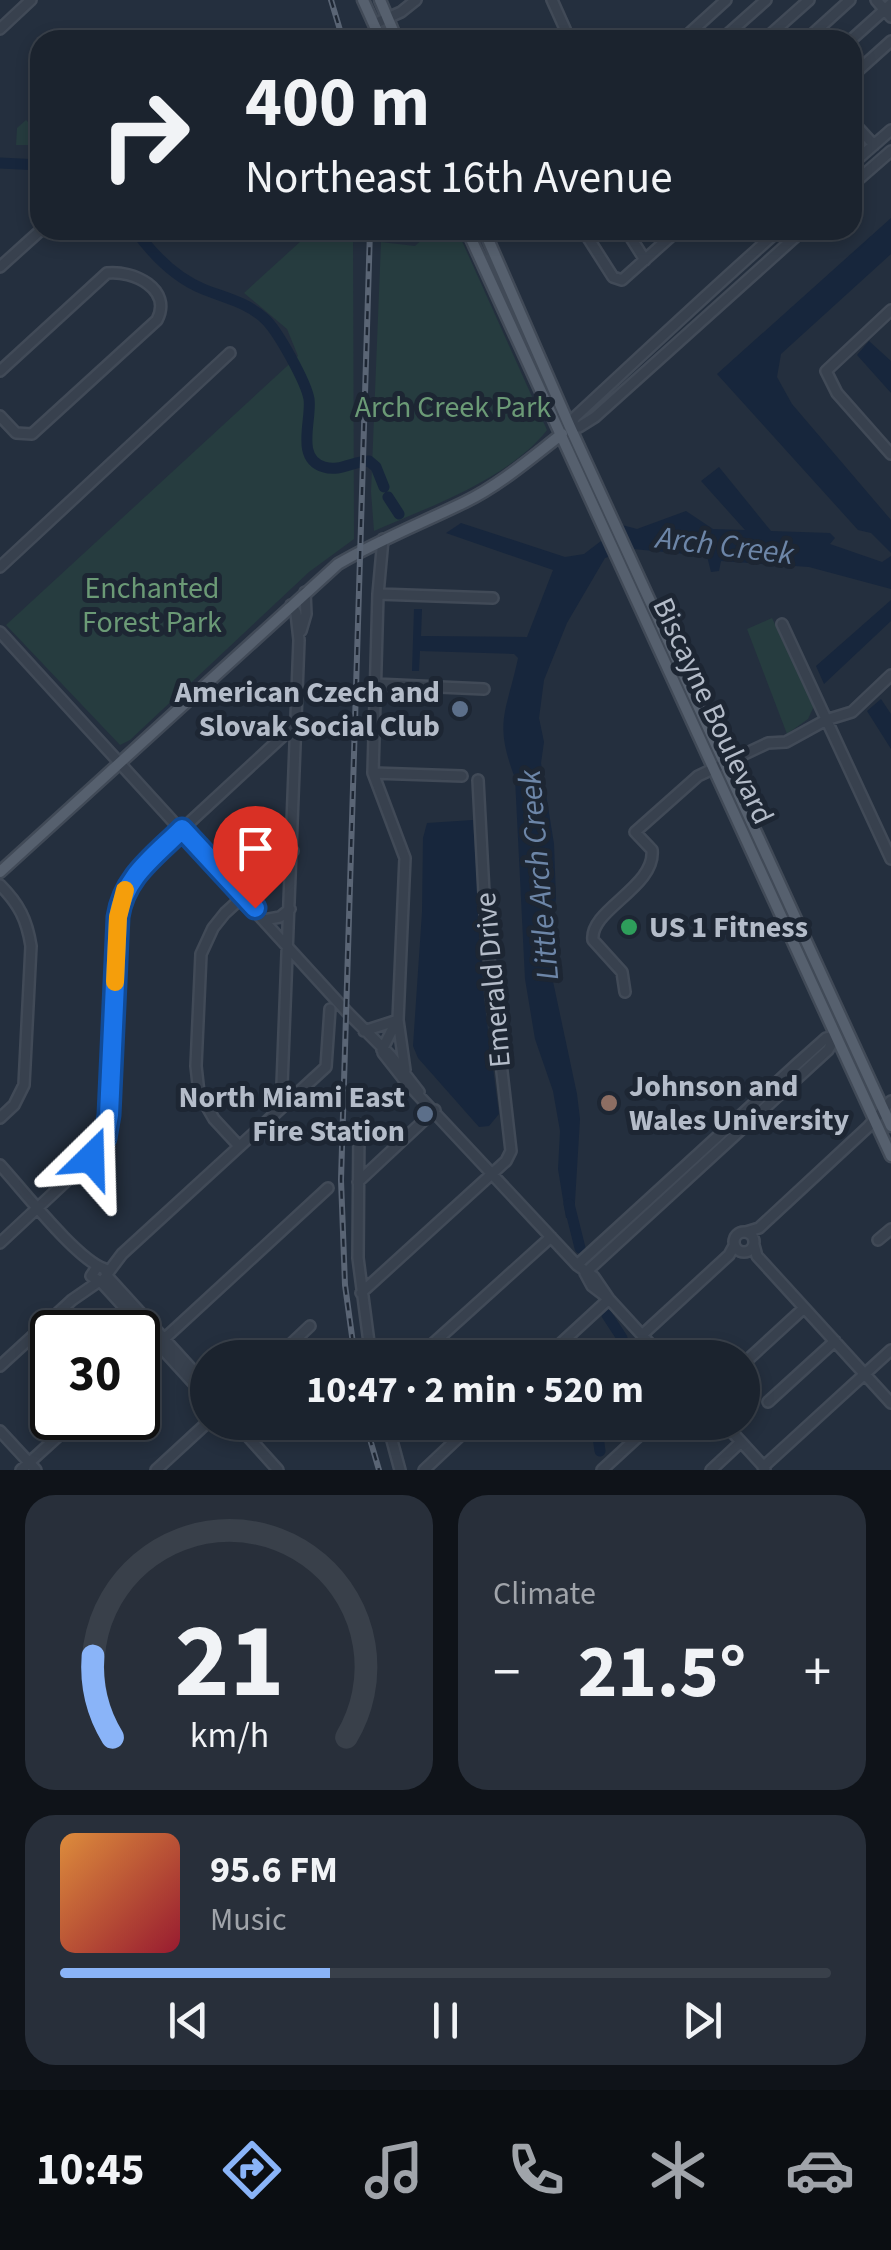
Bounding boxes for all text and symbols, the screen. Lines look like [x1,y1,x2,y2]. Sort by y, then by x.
text: 400 m [245,53,430,153]
icon: right [80,70,210,200]
text: Northeast 16th Avenue [245,146,672,210]
park label: Arch Creek Park [355,386,551,429]
water label: Arch Creek [652,515,797,577]
park label: Enchanted Forest Park [82,567,222,644]
street label: Biscayne Boulevard [642,591,784,831]
place label: American Czech and Slovak Social Club [174,671,440,748]
marker: American Czech and Slovak Social Club [449,698,471,720]
water label: Little Arch Creek [507,767,571,982]
pin [213,806,298,909]
icon: arrive [228,821,283,876]
street label: Emerald Drive [464,891,522,1069]
place label: US 1 Fitness [649,906,808,949]
marker: US 1 Fitness [618,916,640,938]
place label: Johnson and Wales University [629,1065,849,1142]
place label: North Miami East Fire Station [178,1076,406,1153]
marker: Johnson and Wales University [598,1092,620,1114]
marker: North Miami East Fire Station [414,1103,436,1125]
position arrow [39,1106,143,1210]
speed limit sign: 30 [30,1310,160,1440]
text: 10:47 · 2 min · 520 m [306,1363,644,1417]
text: Climate [493,1571,596,1617]
text: 21 [174,1589,284,1737]
text: 21.5° [578,1619,746,1726]
text: − [493,1634,520,1712]
text: + [804,1634,831,1712]
text: km/h [189,1710,269,1761]
text: 95.6 FM [210,1843,338,1897]
text: Music [210,1897,287,1943]
icon: previous [161,1993,216,2048]
icon: pause [418,1993,473,2048]
icon: next [675,1993,730,2048]
icon: directions [217,2135,287,2205]
icon: music [359,2135,429,2205]
icon: phone [501,2135,571,2205]
icon: climate [643,2135,713,2205]
icon: car [785,2135,855,2205]
text: 10:45 [36,2138,145,2202]

